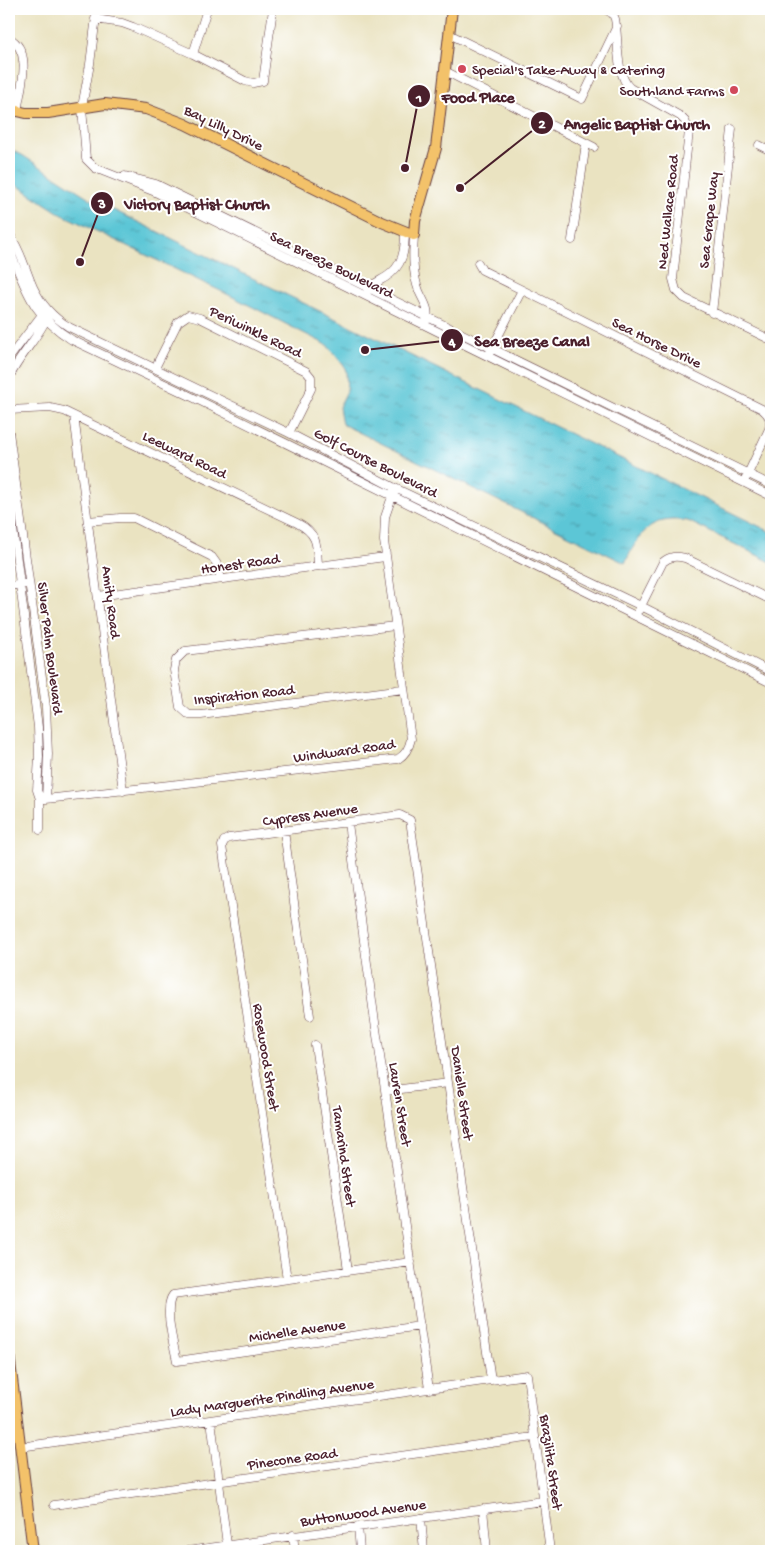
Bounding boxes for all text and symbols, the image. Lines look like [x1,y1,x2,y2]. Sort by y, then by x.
place label: Special's Take-Away & Catering [472,62,665,80]
marker: Special's Take-Away & Catering [456,63,468,75]
callout: Food Place [407,81,525,112]
place label: Southland Farms [619,83,724,101]
marker: Southland Farms [728,84,740,96]
text: 1 [415,90,422,108]
text: Food Place [441,90,515,109]
street label: Bay Lilly Drive [180,101,266,156]
callout: Angelic Baptist Church [529,108,720,139]
text: 2 [538,116,546,134]
text: Angelic Baptist Church [563,117,711,136]
street label: Ned Wallace Road [654,153,684,270]
street label: Sea Grape Way [696,171,724,269]
callout: Victory Baptist Church [90,188,280,219]
text: 3 [97,196,106,214]
text: Victory Baptist Church [123,197,270,216]
street label: Sea Breeze Boulevard [266,228,397,304]
street label: Periwinkle Road [205,302,305,363]
street label: Sea Horse Drive [608,314,704,373]
callout: Sea Breeze Canal [439,325,599,356]
text: 4 [447,334,456,352]
text: Sea Breeze Canal [474,334,590,353]
street label: Golf Course Boulevard [310,425,441,503]
street label: Leeward Road [139,428,230,484]
street label: Honest Road [200,550,282,579]
street label: Amity Road [97,565,124,641]
street label: Silver Palm Boulevard [32,581,66,717]
street label: Inspiration Road [193,682,297,710]
street label: Windward Road [292,736,397,768]
street label: Cypress Avenue [262,800,359,832]
street label: Rosewood Street [248,1002,283,1114]
street label: Danielle Street [445,1044,477,1143]
street label: Lauren Street [384,1061,415,1149]
street label: Tamarind Street [327,1104,359,1209]
street label: Michelle Avenue [248,1316,347,1348]
street label: Lady Marguerite Pindling Avenue [169,1376,375,1422]
street label: Brazilita Street [534,1413,566,1513]
street label: Pinecone Road [245,1445,340,1475]
street label: Buttonwood Avenue [298,1496,427,1532]

